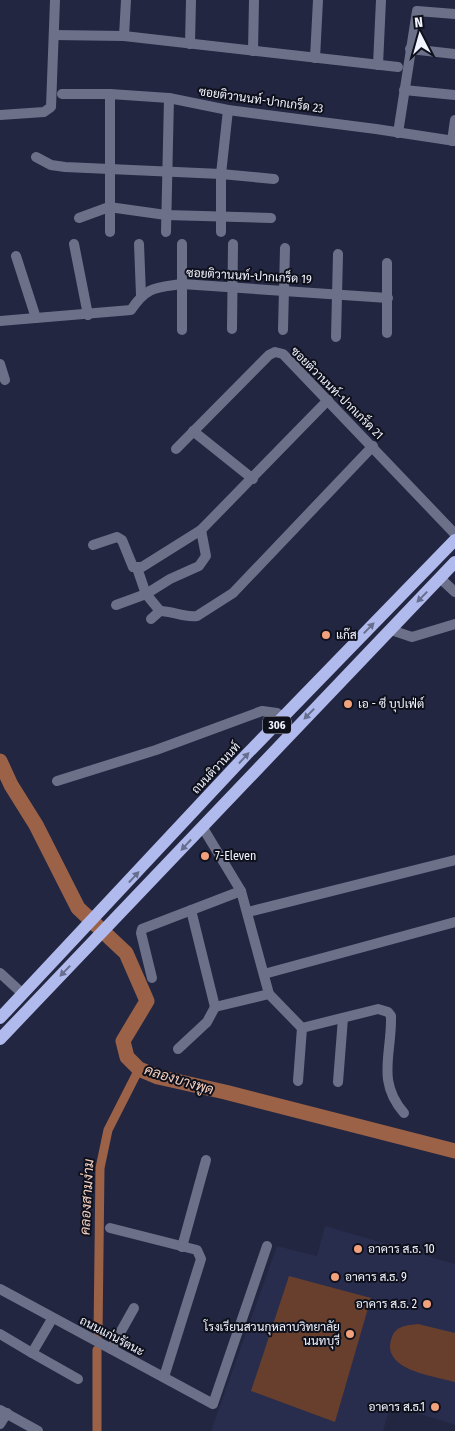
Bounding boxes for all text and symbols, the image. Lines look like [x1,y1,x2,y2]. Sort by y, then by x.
north arrow [395,10,445,60]
text: N [414,14,424,31]
street label: ซอยติวานนท์-ปากเกร็ด 23 [198,82,325,116]
street label: ซอยติวานนท์-ปากเกร็ด 19 [186,264,312,286]
street label: ซอยติวานนท์-ปากเกร็ด 21 [288,343,387,442]
one-way arrow [416,591,428,603]
one-way arrow [363,623,375,635]
place label: แก๊ส [336,627,357,642]
marker: แก๊ส [320,629,332,641]
place label: เอ - ซี บุปเฟ่ต์ [358,696,424,713]
marker: เอ - ซี บุปเฟ่ต์ [342,698,354,710]
one-way arrow [303,708,315,720]
road number: 306 [263,716,291,734]
street label: ถนนติวานนท์ [188,739,243,796]
one-way arrow [238,752,250,764]
one-way arrow [180,839,192,851]
place label: 7-Eleven [215,849,256,863]
marker: 7-Eleven [199,850,211,862]
one-way arrow [128,871,140,883]
one-way arrow [59,965,71,977]
water label: คลองบางพูด [142,1061,216,1100]
water label: คลองสามง่าม [77,1158,98,1236]
place label: อาคาร ส.ธ. 10 [368,1242,435,1256]
marker: อาคาร ส.ธ. 10 [352,1243,364,1255]
place label: อาคาร ส.ธ. 9 [345,1270,407,1284]
marker: อาคาร ส.ธ. 9 [329,1271,341,1283]
place label: อาคาร ส.ธ. 2 [356,1297,417,1311]
marker: อาคาร ส.ธ. 2 [421,1298,433,1310]
street label: ถนนแก่นรัตนะ [77,1313,147,1359]
place label: โรงเรียนสวนกุหลาบวิทยาลัย นนทบุรี [203,1319,340,1350]
marker: โรงเรียนสวนกุหลาบวิทยาลัย นนทบุรี [344,1328,356,1340]
place label: อาคาร ส.ธ.1 [368,1400,425,1414]
marker: อาคาร ส.ธ.1 [429,1401,441,1413]

